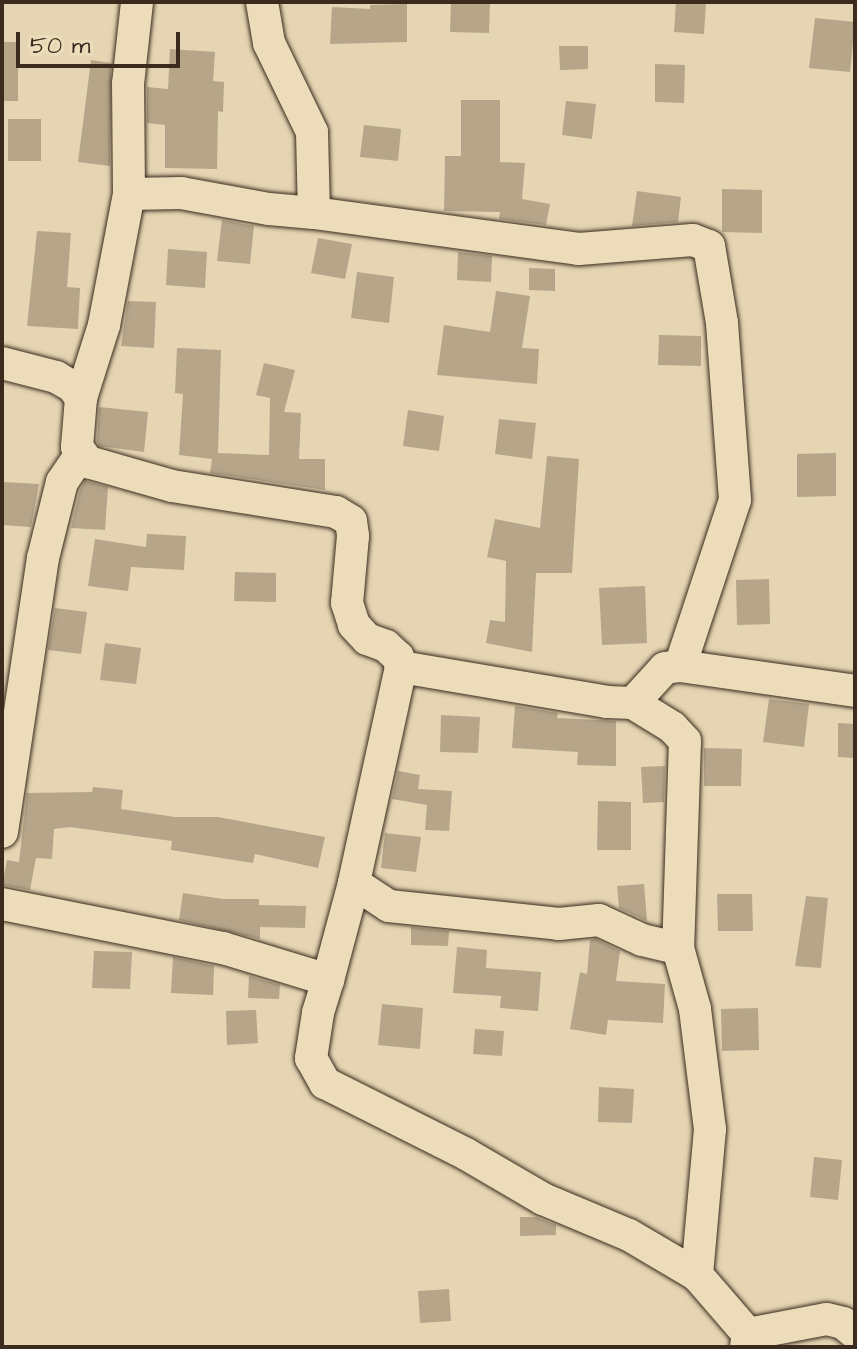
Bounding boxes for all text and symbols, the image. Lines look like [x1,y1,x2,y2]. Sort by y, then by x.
scale bar [20,16,184,66]
text: 50 m [30,29,90,63]

